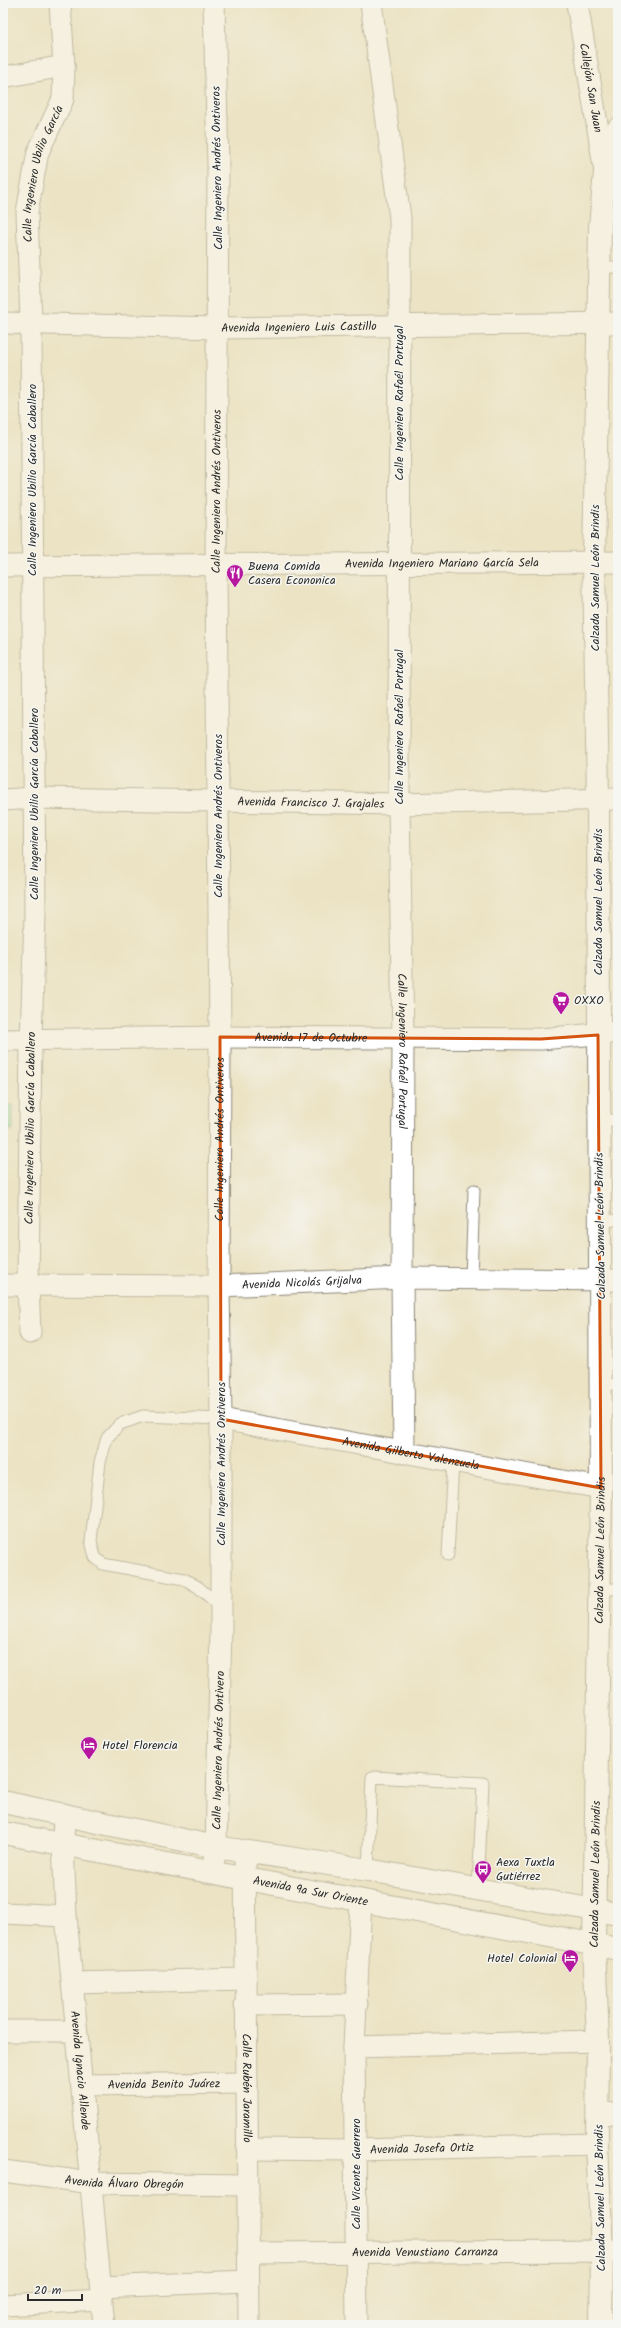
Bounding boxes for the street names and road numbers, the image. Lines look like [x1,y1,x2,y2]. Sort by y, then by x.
street label: Callejón San Juan [574,42,607,134]
street label: Calle Ingeniero Andrés Ontiveros [207,86,228,250]
street label: Calle Ingeniero Ubilio García [18,102,69,243]
street label: Avenida Ingeniero Luis Castillo [221,317,377,338]
street label: Calle Ingeniero Rafaél Portugal [390,325,409,481]
street label: Calle Ingeniero Ubilio García Caballero [23,384,42,576]
street label: Calle Ingeniero Andrés Ontiveros [207,409,227,574]
street label: Calzada Samuel León Brindis [586,505,605,651]
street label: Avenida Ingeniero Mariano García Sela [345,554,539,574]
street label: Calle Ingeniero Rafaél Portugal [390,649,409,805]
street label: Calle Ingeniero Ubilio García Caballero [25,708,44,900]
street label: Calle Ingeniero Andrés Ontiveros [209,734,228,898]
street label: Avenida Francisco J. Grajales [237,792,385,814]
street label: Calzada Samuel León Brindis [589,829,608,975]
street label: Calle Ingeniero Rafaél Portugal [392,973,412,1129]
street label: Avenida 17 de Octubre [255,1028,368,1048]
street label: Calle Ingeniero Ubilio García Caballero [20,1031,41,1225]
street label: Calle Ingeniero Andrés Ontiveros [210,1057,230,1222]
street label: Calzada Samuel León Brindis [590,1152,611,1300]
street label: Avenida Nicolás Grijalva [241,1271,363,1295]
street label: Calle Ingeniero Andrés Ontiveros [212,1382,231,1546]
street label: Avenida Gilberto Valenzuela [341,1432,481,1476]
street label: Calzada Samuel León Brindis [590,1477,611,1624]
street label: Calle Ingeniero Andrés Ontivero [207,1671,230,1830]
street label: Calzada Samuel León Brindis [585,1800,606,1948]
street label: Avenida 9a Sur Oriente [251,1871,370,1912]
street label: Avenida Ignacio Allende [65,2010,95,2131]
street label: Calle Rubén Jaramillo [237,2033,256,2143]
street label: Avenida Benito Juárez [108,2074,220,2095]
street label: Calle Vicente Guerrero [347,2118,366,2230]
street label: Calzada Samuel León Brindis [590,2124,611,2272]
street label: Avenida Josefa Ortiz [370,2138,474,2160]
street label: Avenida Álvaro Obregón [63,2170,184,2194]
street label: Avenida Venustiano Carranza [352,2243,499,2262]

